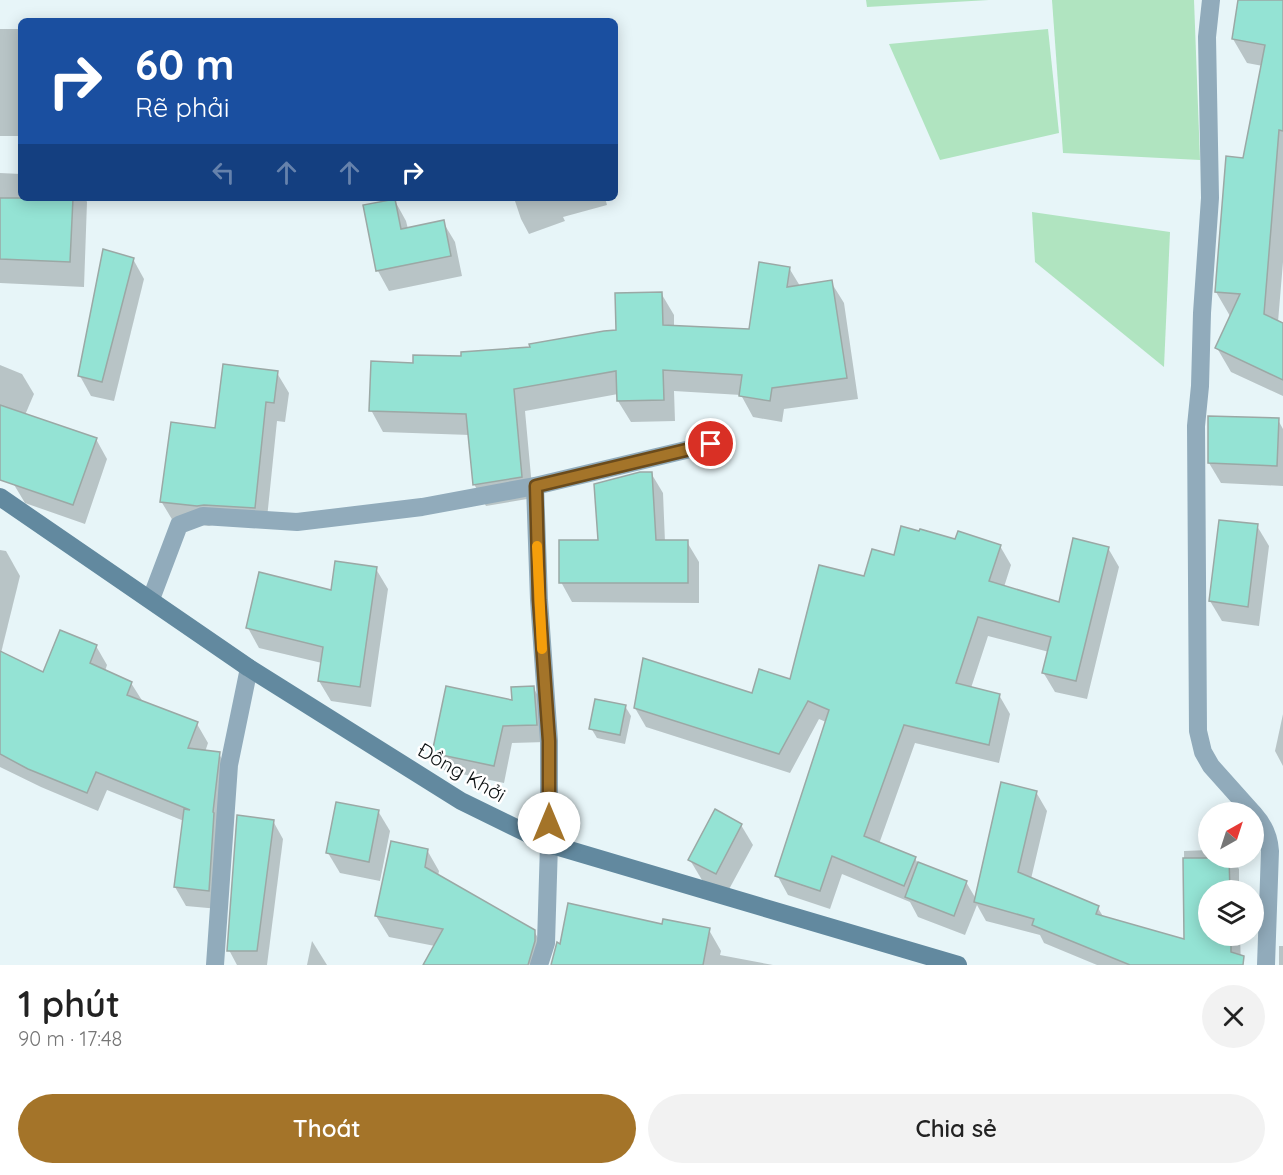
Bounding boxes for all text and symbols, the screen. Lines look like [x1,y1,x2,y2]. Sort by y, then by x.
text: 60 m [135,38,235,91]
icon: right [36,42,114,120]
text: Rẽ phải [135,90,229,124]
icon: left [207,156,240,189]
icon: ahead [270,156,303,189]
icon: ahead [333,156,366,189]
icon: right [396,156,429,189]
pin [685,418,736,469]
icon: arrive [694,427,727,460]
street label: Đồng Khởi [414,737,510,807]
position arrow [517,791,581,855]
north arrow [1198,802,1264,868]
map controls [1198,802,1264,946]
button: layers [1198,880,1264,946]
text: 1 phút [18,981,120,1026]
button: close [1202,985,1265,1048]
text: 90 m · 17:48 [18,1026,122,1051]
button: Thoát [18,1094,636,1163]
button: Chia sẻ [648,1094,1265,1163]

